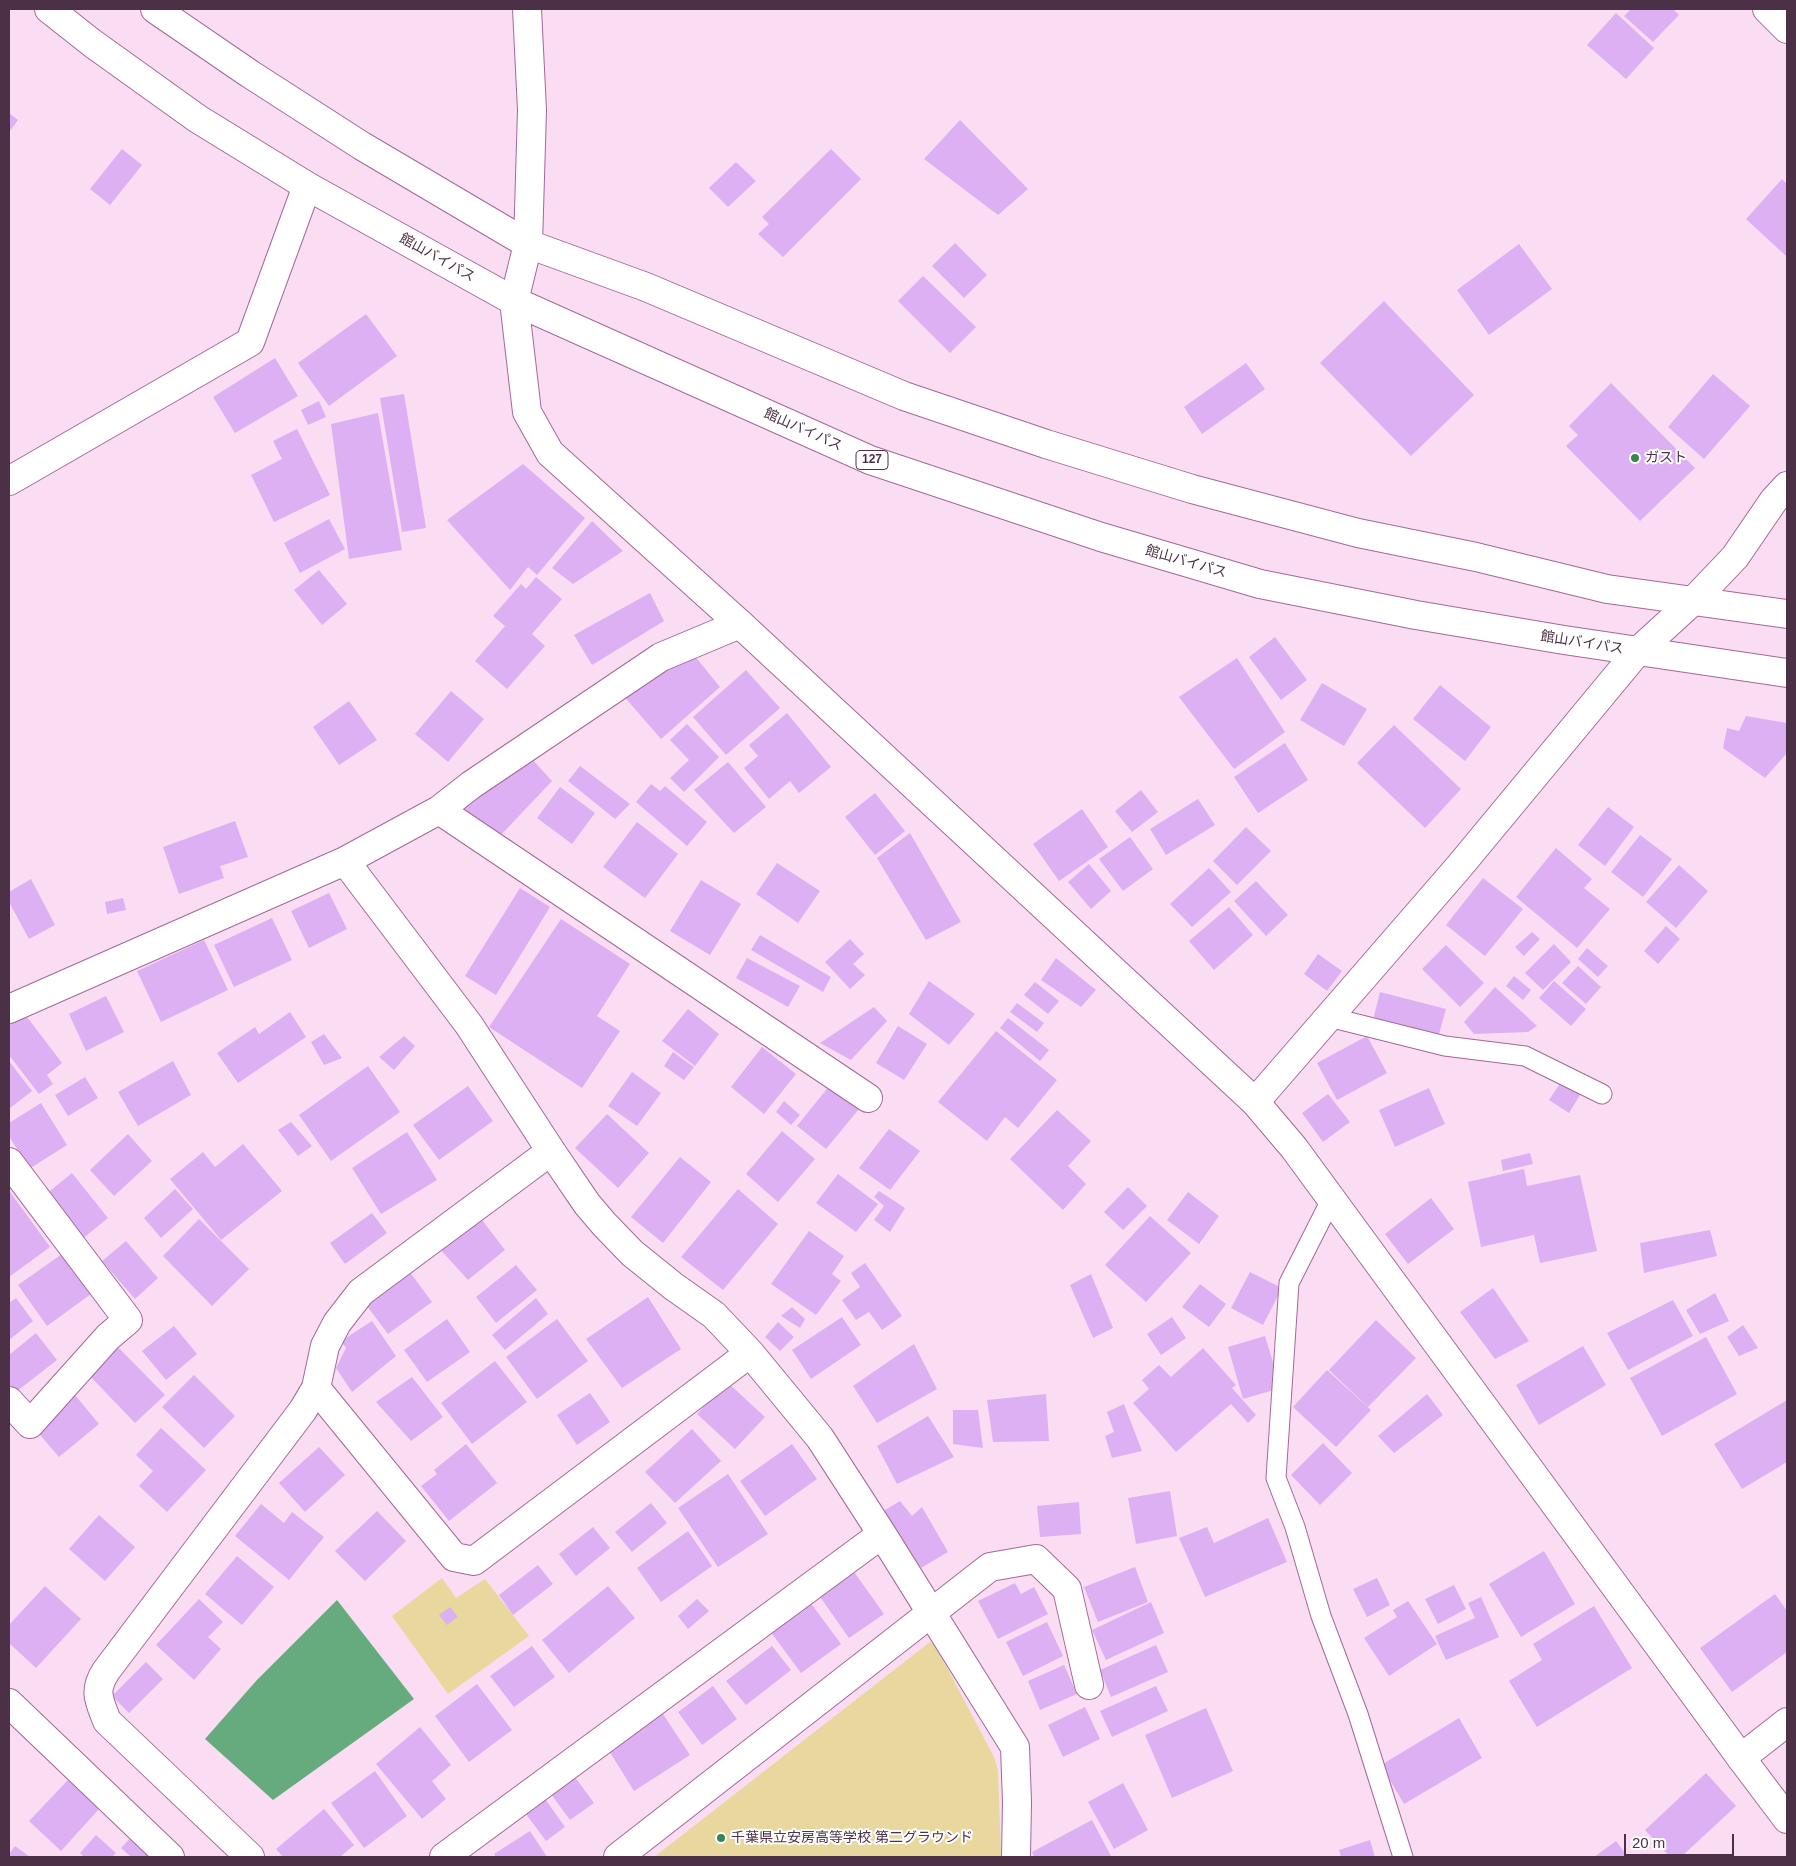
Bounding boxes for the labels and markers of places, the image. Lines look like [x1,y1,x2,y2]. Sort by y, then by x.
place label: ガスト [1645,450,1687,466]
marker: ガスト [1629,452,1641,464]
place label: 千葉県立安房高等学校 第二グラウンド [731,1830,973,1846]
marker: 千葉県立安房高等学校 第二グラウンド [715,1832,727,1844]

